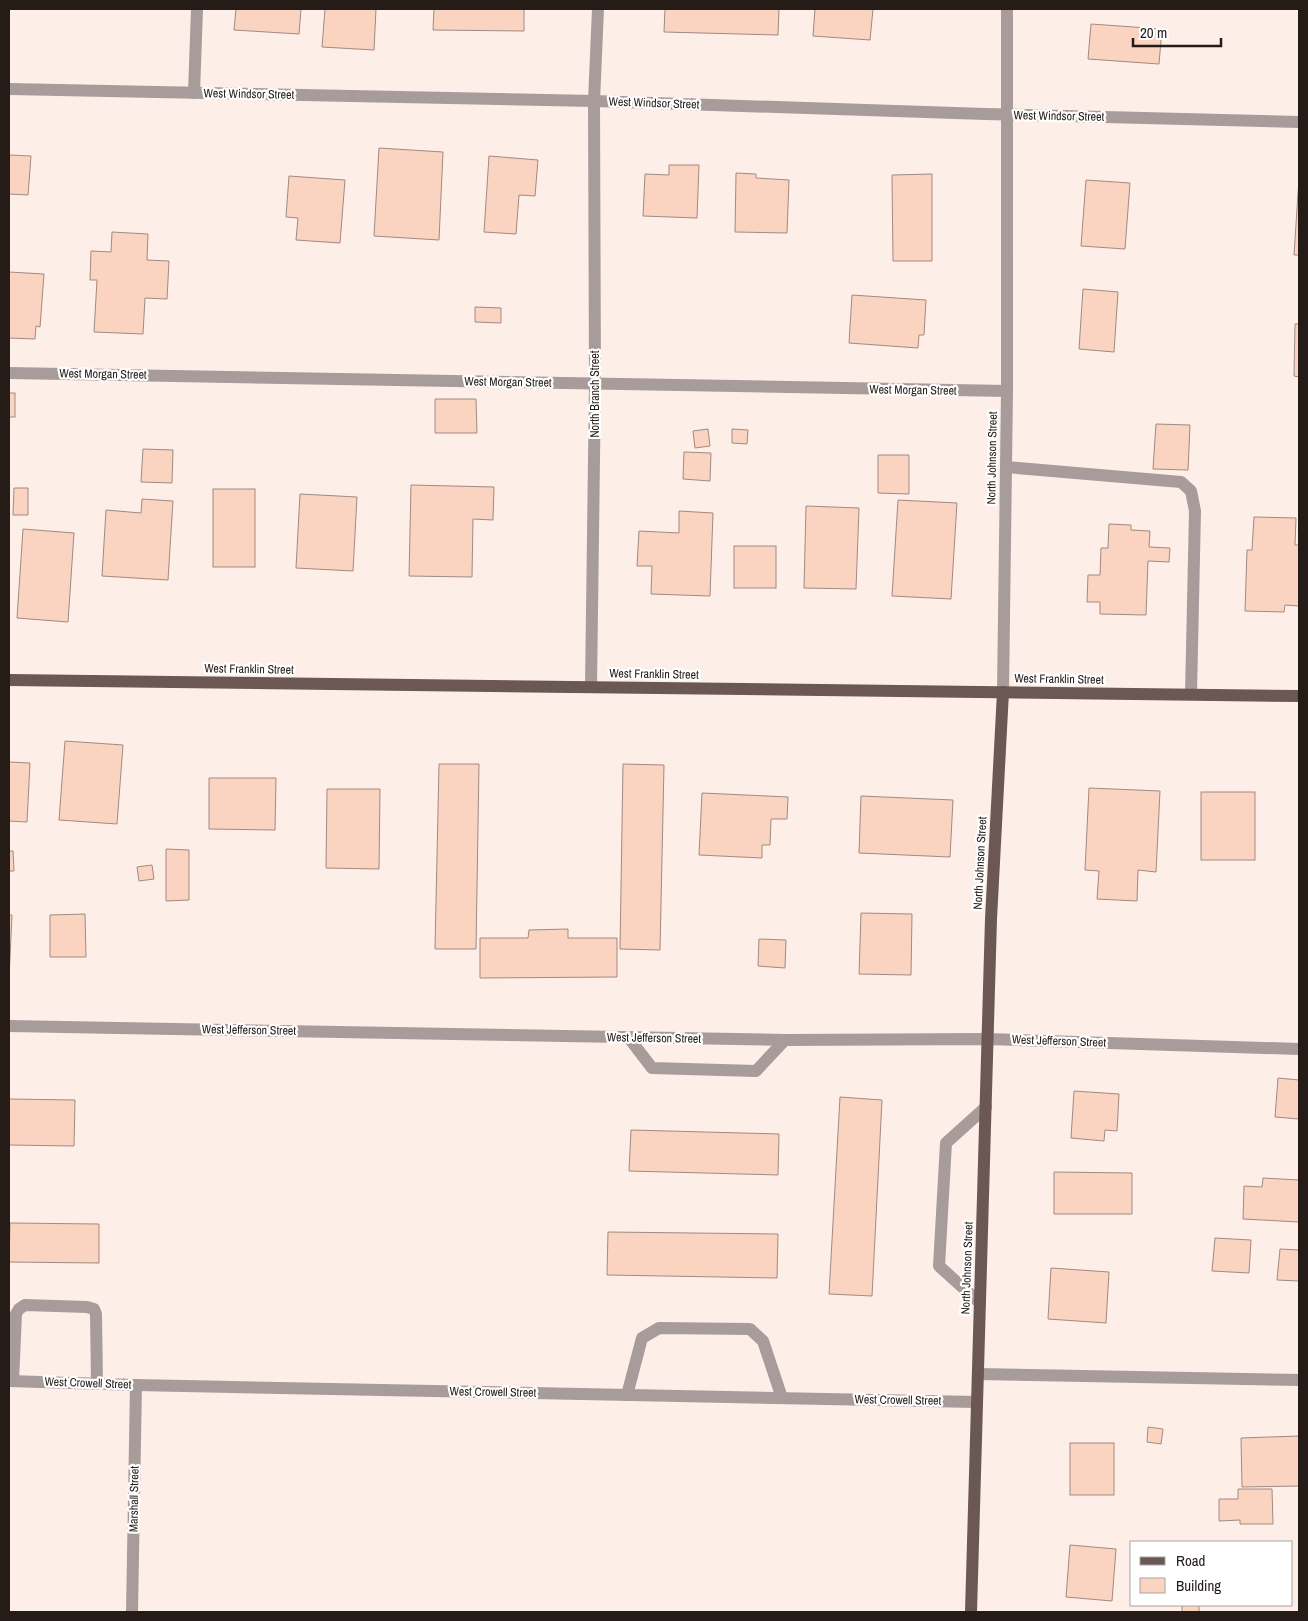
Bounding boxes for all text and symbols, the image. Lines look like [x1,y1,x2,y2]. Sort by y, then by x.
scale bar [1133,15,1220,47]
text: 20 m [1140,22,1167,43]
street label: West Windsor Street [204,85,295,103]
street label: West Windsor Street [608,93,700,113]
street label: West Windsor Street [1014,107,1105,125]
street label: North Branch Street [587,350,603,437]
street label: West Morgan Street [59,365,147,383]
street label: West Morgan Street [464,373,552,391]
street label: West Morgan Street [869,381,957,399]
street label: North Johnson Street [983,411,1001,505]
street label: West Franklin Street [204,660,294,678]
street label: West Franklin Street [609,665,699,683]
street label: West Franklin Street [1014,670,1104,688]
street label: North Johnson Street [970,816,990,910]
street label: West Jefferson Street [202,1021,297,1039]
street label: West Jefferson Street [607,1029,702,1047]
street label: West Jefferson Street [1012,1031,1107,1051]
street label: North Johnson Street [957,1221,977,1315]
street label: West Crowell Street [44,1373,132,1393]
street label: West Crowell Street [449,1383,537,1401]
street label: West Crowell Street [854,1391,942,1409]
street label: Marshall Street [125,1466,143,1532]
legend [1130,1541,1293,1606]
text: Road [1176,1550,1205,1571]
text: Building [1176,1575,1221,1596]

